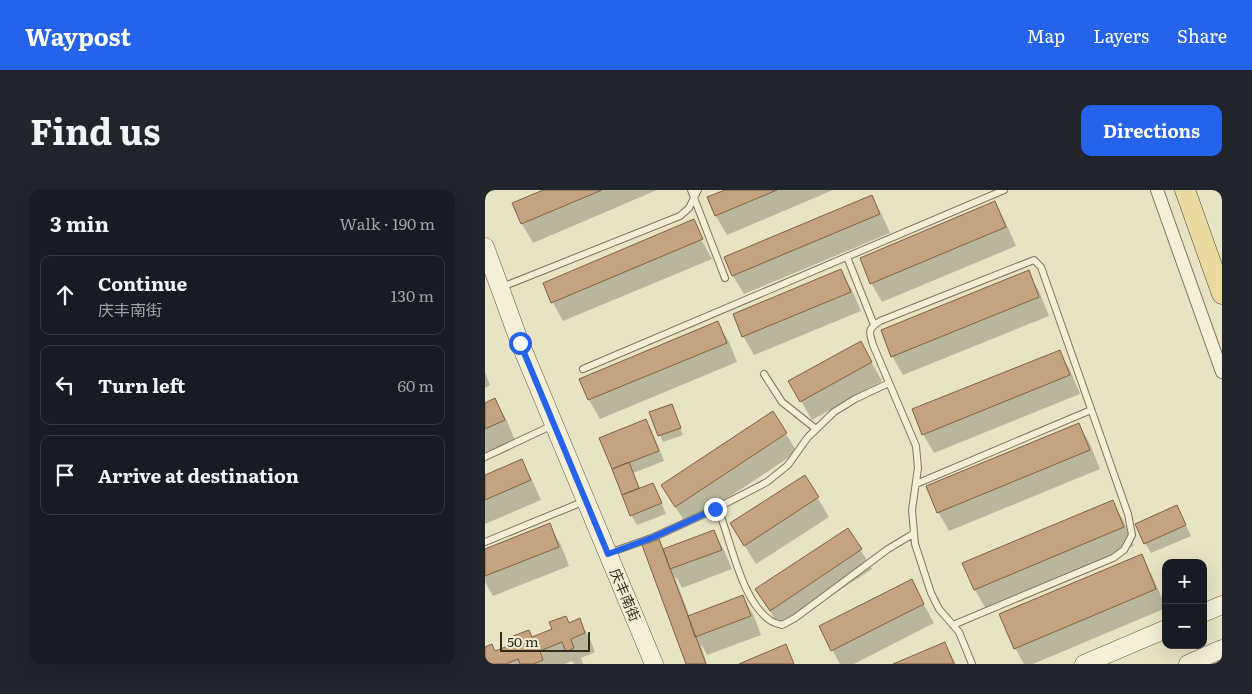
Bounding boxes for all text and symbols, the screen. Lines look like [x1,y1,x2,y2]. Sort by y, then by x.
text: Waypost [25,18,131,53]
text: Map [1027,22,1065,49]
text: Layers [1093,22,1149,49]
text: Share [1177,22,1227,49]
text: Find us [30,104,160,156]
button: Directions [1081,105,1222,156]
text: 3 min [50,207,109,238]
text: Walk · 190 m [339,211,435,235]
text: Continue [98,269,187,297]
icon: ahead [51,281,79,309]
text: 130 m [391,283,434,307]
text: 庆丰南街 [98,297,162,321]
route start [509,332,532,355]
icon: left [51,371,79,399]
text: Turn left [98,371,185,399]
text: 60 m [397,373,434,397]
icon: arrive [51,461,79,489]
text: Arrive at destination [98,461,299,489]
route end [704,498,727,521]
map controls [1162,559,1207,649]
button: + [1162,559,1207,604]
street label: 庆丰南街 [606,565,646,624]
button: − [1162,604,1207,649]
scale bar [500,629,590,652]
text: 50 m [507,631,539,651]

